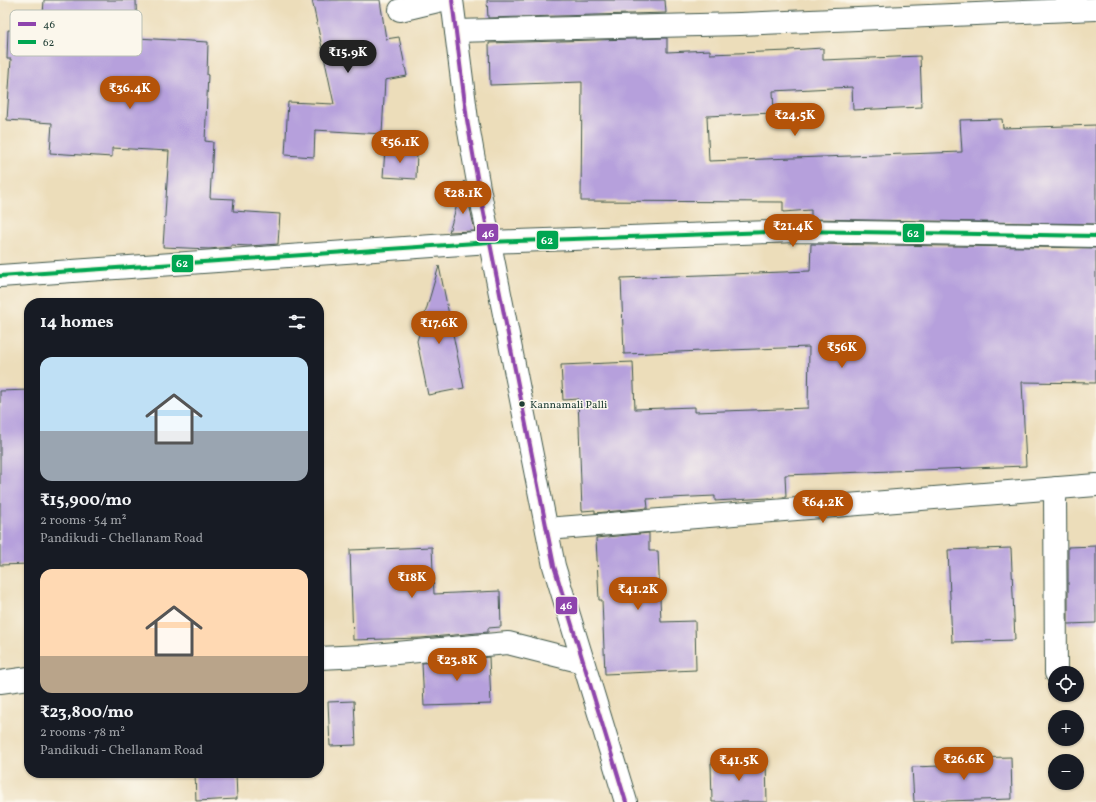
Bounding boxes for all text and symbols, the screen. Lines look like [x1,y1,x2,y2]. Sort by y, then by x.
legend [10,10,142,56]
text: 46 [43,18,55,33]
text: 62 [43,36,55,51]
pin: ₹15.9K [315,40,381,74]
text: ₹15.9K [329,44,367,62]
pin: ₹36.4K [97,76,163,110]
text: ₹36.4K [109,80,151,98]
pin: ₹24.5K [762,103,828,137]
text: ₹24.5K [775,107,815,125]
pin: ₹56.1K [367,130,433,164]
text: ₹56.1K [381,134,419,152]
pin: ₹28.1K [430,181,496,215]
text: ₹28.1K [443,185,483,203]
pin: ₹21.4K [760,214,826,248]
text: ₹21.4K [773,218,813,236]
line badge: 46 [476,223,499,242]
line badge: 62 [902,223,925,243]
text: 46 [482,227,494,242]
text: 62 [907,227,919,242]
line badge: 62 [536,230,559,250]
text: 62 [541,234,553,249]
line badge: 62 [171,254,194,273]
text: 62 [176,257,188,272]
text: 14 homes [40,311,114,334]
icon: filters [286,311,308,333]
pin: ₹17.6K [406,311,472,345]
text: ₹17.6K [420,315,458,333]
pin: ₹56K [818,335,866,369]
text: ₹56K [827,339,857,357]
icon: home [138,383,210,455]
place label: Kannamali Palli [530,398,607,413]
marker: Kannamali Palli [517,399,527,409]
text: ₹15,900/mo [40,489,131,512]
pin: ₹64.2K [790,490,856,524]
text: ₹64.2K [802,494,844,512]
text: 2 rooms · 54 m² [40,512,127,530]
text: Pandikudi - Chellanam Road [40,530,203,548]
pin: ₹18K [388,565,436,599]
text: ₹18K [398,569,426,587]
pin: ₹41.2K [605,577,671,611]
text: ₹41.2K [618,581,658,599]
icon: home [138,595,210,667]
line badge: 46 [555,596,578,615]
text: 46 [560,599,572,614]
pin: ₹23.8K [424,648,490,682]
text: ₹23.8K [437,652,477,670]
map controls [1048,666,1084,790]
button: locate [1048,666,1084,702]
text: ₹23,800/mo [40,701,133,724]
button: + [1048,710,1084,746]
text: 2 rooms · 78 m² [40,724,125,742]
text: Pandikudi - Chellanam Road [40,742,203,760]
pin: ₹26.6K [931,747,997,781]
pin: ₹41.5K [706,748,772,782]
text: ₹26.6K [943,751,985,769]
text: ₹41.5K [719,752,759,770]
button: − [1048,754,1084,790]

